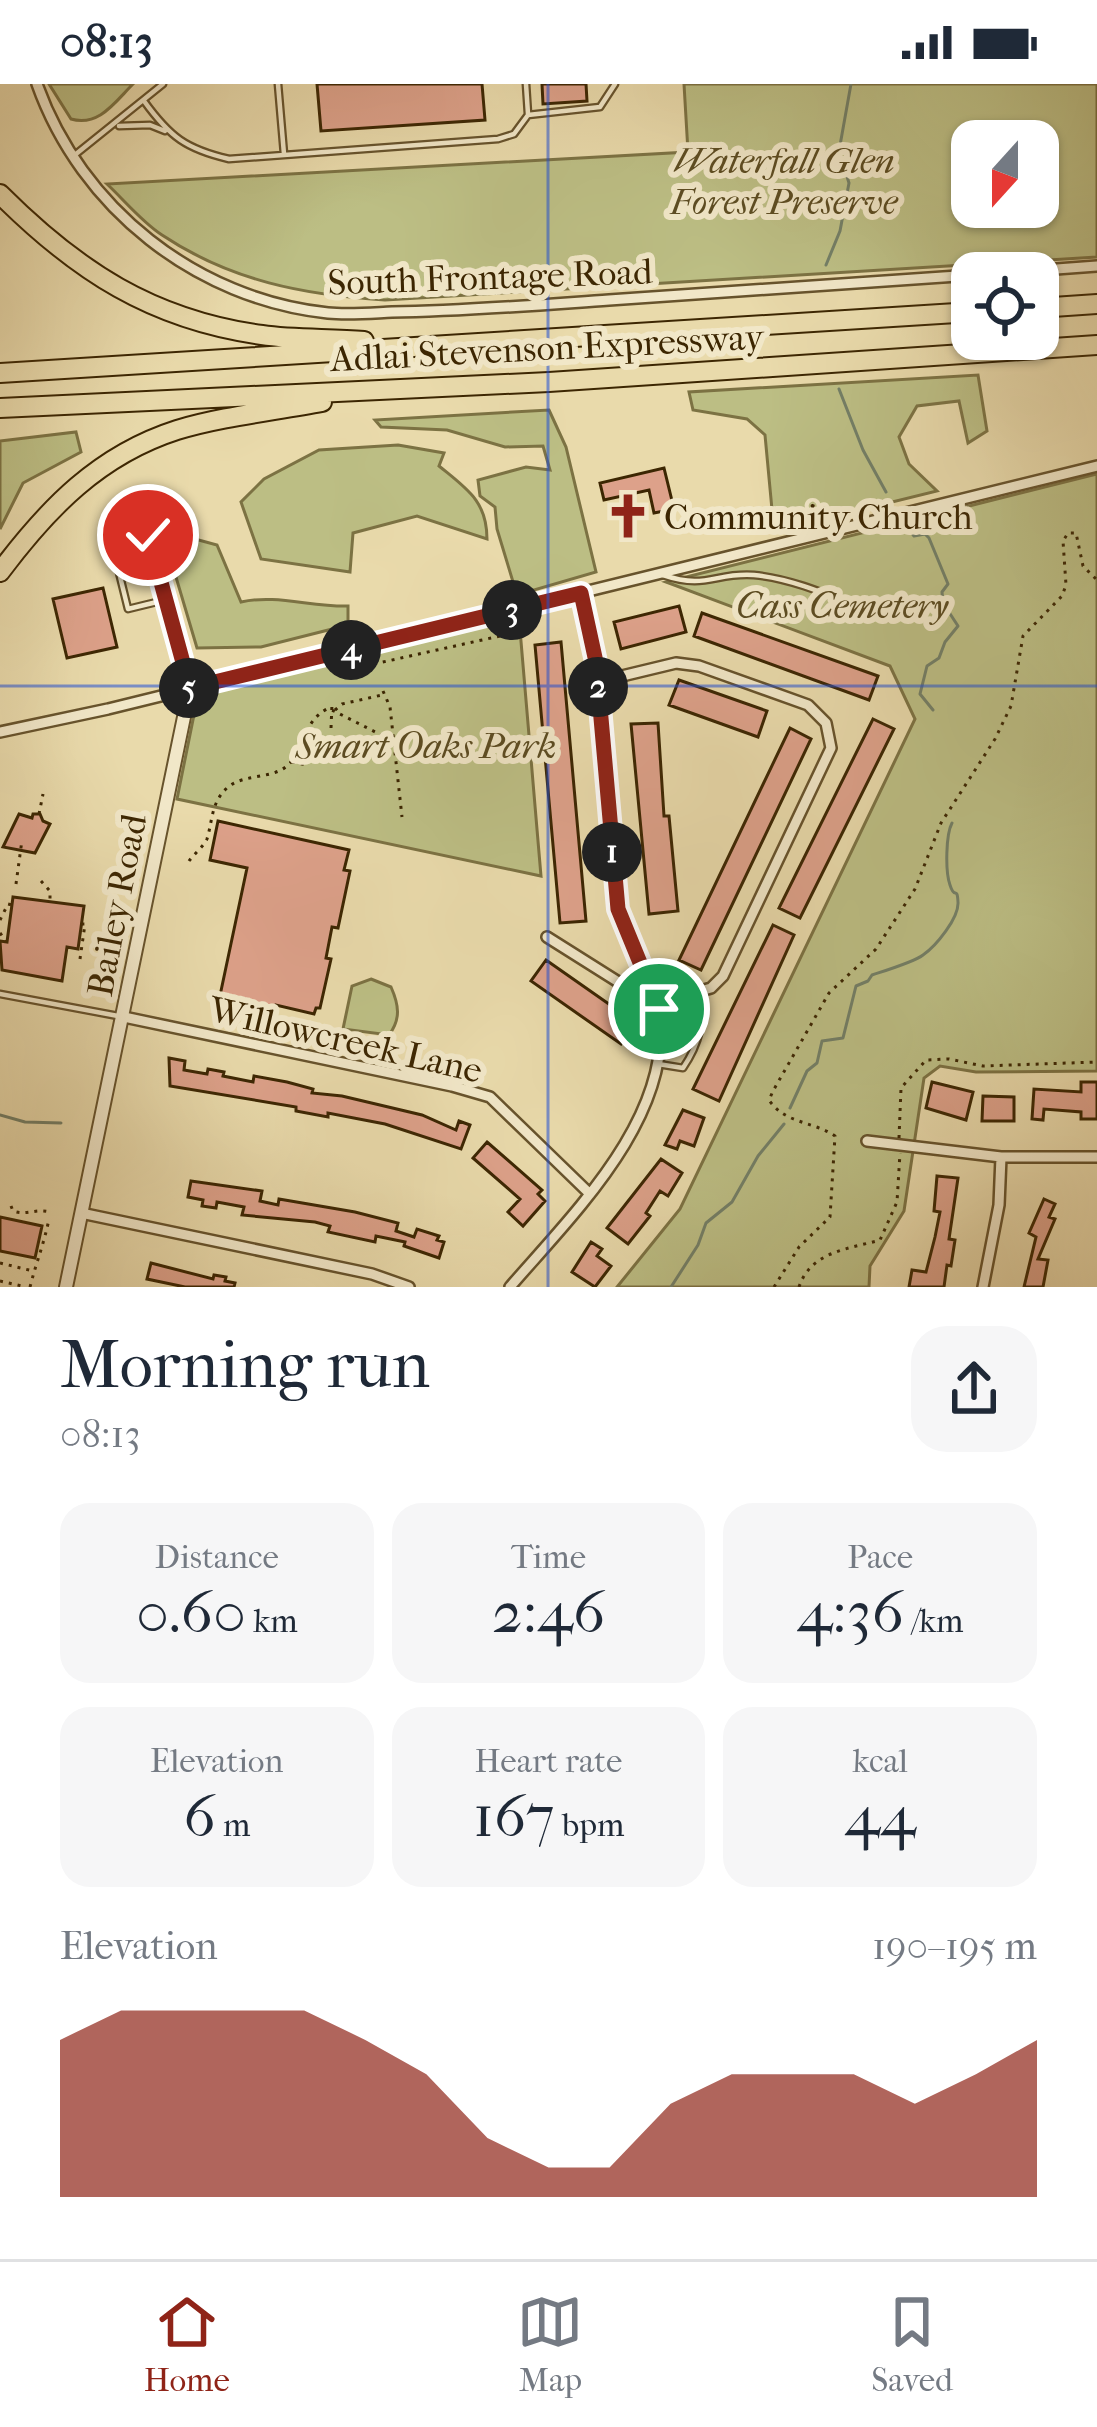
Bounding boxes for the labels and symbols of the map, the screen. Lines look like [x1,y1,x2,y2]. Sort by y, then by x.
north arrow [951,120,1059,228]
park label: Waterfall Glen Forest Preserve [670,140,899,223]
street label: South Frontage Road [327,250,654,304]
street label: Adlai Stevenson Expressway [327,316,767,380]
pin [97,484,199,586]
church icon: Community Church [603,491,653,541]
place label: Community Church [664,496,973,538]
pin: 3 [482,580,542,640]
park label: Cass Cemetery [736,585,949,627]
pin: 4 [321,620,381,680]
pin: 2 [568,657,628,717]
pin: 5 [159,658,219,718]
park label: Smart Oaks Park [295,725,556,767]
street label: Bailey Road [79,810,155,1000]
pin: 1 [582,822,642,882]
pin [608,958,710,1060]
street label: Willowcreek Lane [204,988,486,1092]

